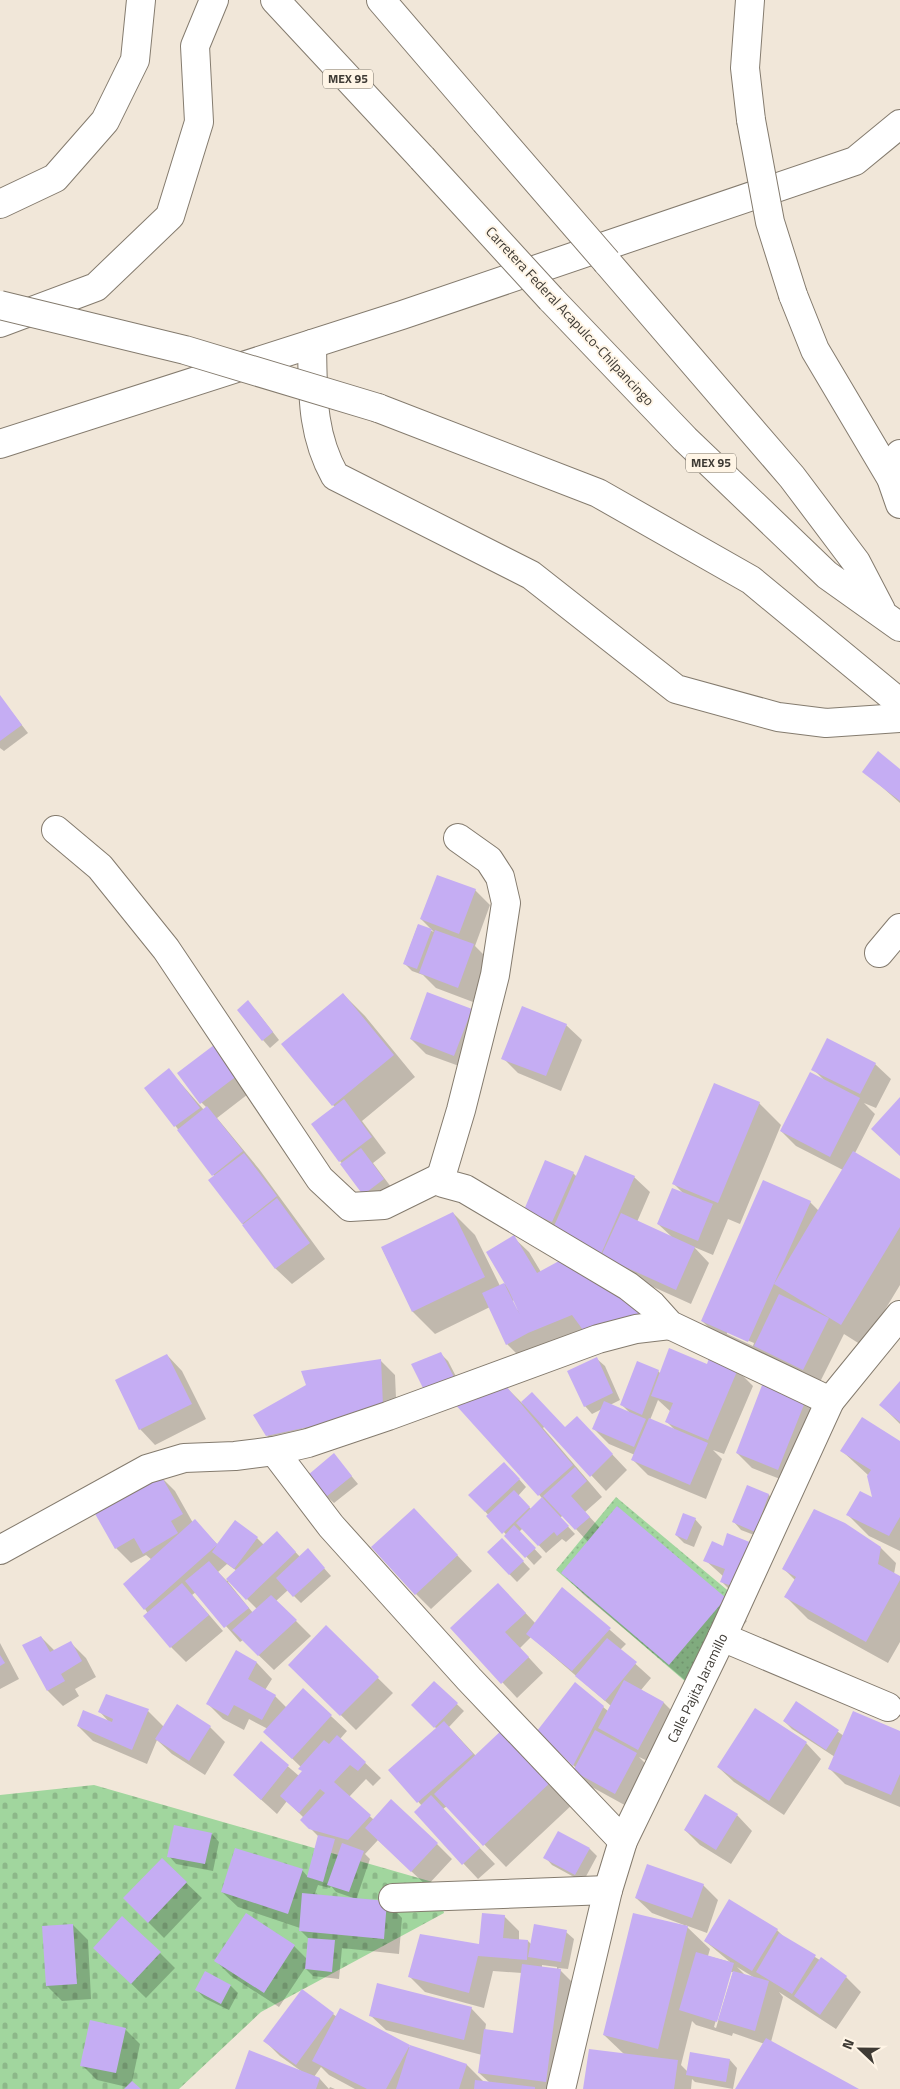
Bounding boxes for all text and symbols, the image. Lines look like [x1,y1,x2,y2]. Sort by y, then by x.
road number: MEX 95 [323,70,373,88]
street label: Carretera Federal Acapulco-Chilpancingo [481,221,659,410]
road number: MEX 95 [686,453,736,472]
street label: Calle Pajita Jaramillo [661,1629,732,1746]
north arrow [835,2024,885,2074]
text: N [836,2036,859,2052]

